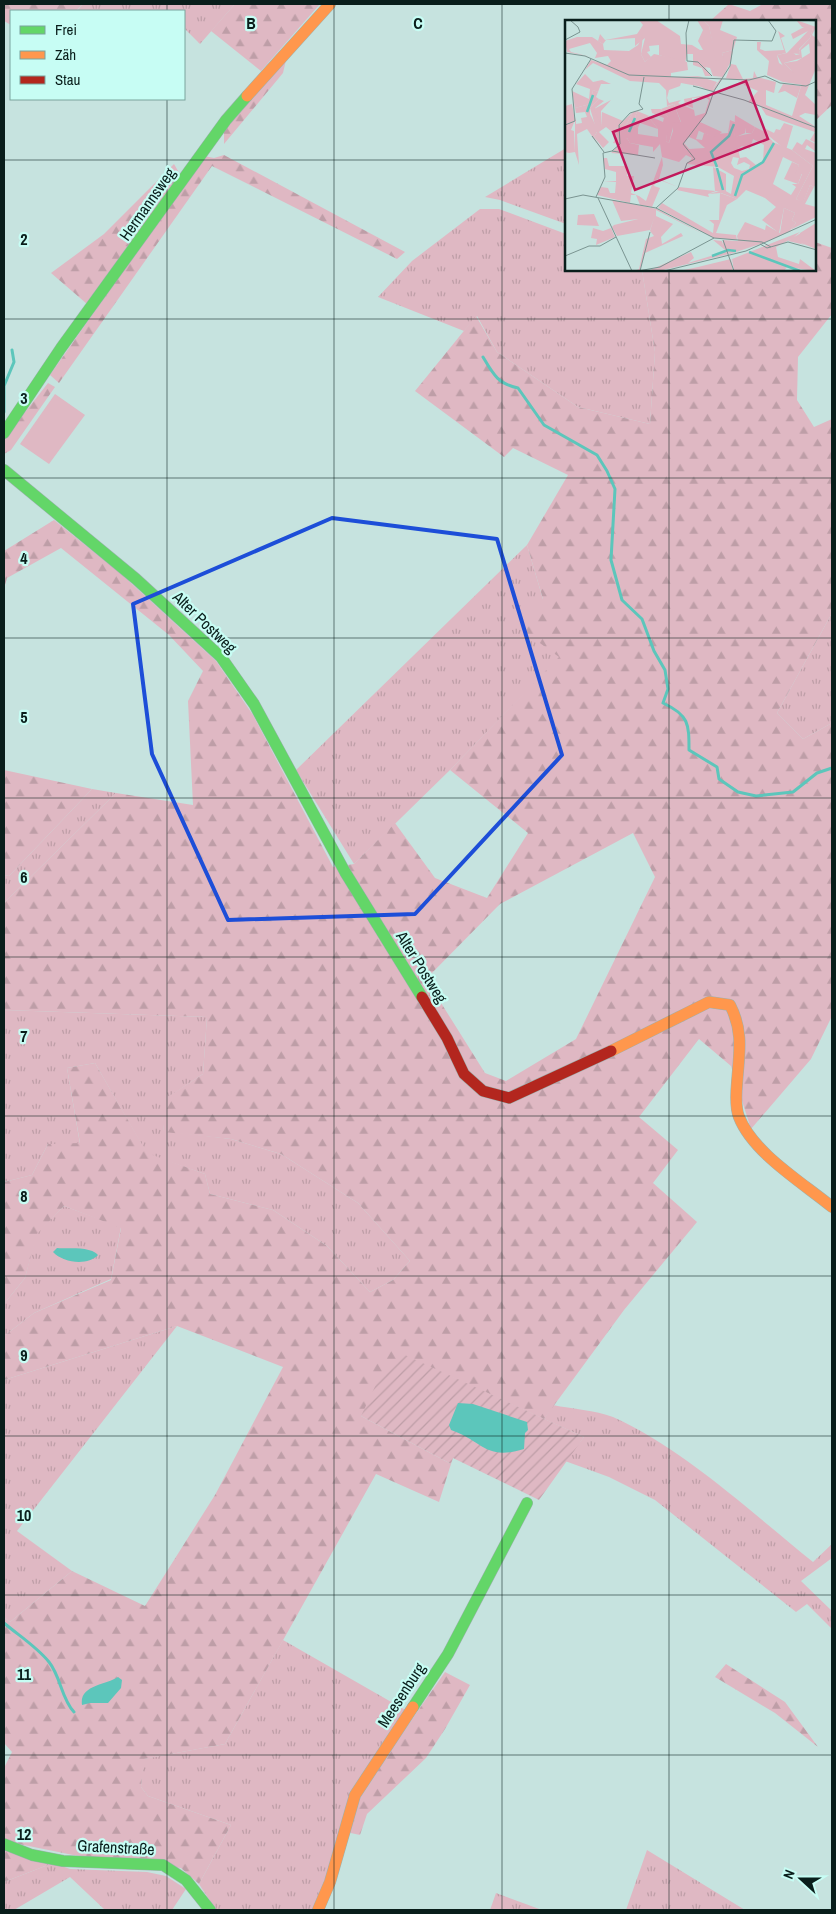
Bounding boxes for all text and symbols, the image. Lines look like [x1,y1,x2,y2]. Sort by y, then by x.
legend [10,10,185,100]
text: B [246,12,256,34]
text: C [413,12,423,34]
text: Frei [55,19,77,40]
inset map [565,20,816,271]
text: Zäh [55,44,76,65]
text: Stau [55,69,80,90]
street label: Hermannsweg [114,162,181,245]
text: 2 [20,228,28,250]
text: 3 [20,387,28,409]
text: 4 [20,547,28,569]
street label: Alter Postweg [168,585,242,659]
text: 5 [20,706,28,728]
text: 6 [20,866,28,888]
street label: Alter Postweg [391,926,453,1008]
text: 7 [20,1025,28,1047]
text: 8 [20,1185,28,1207]
text: 9 [20,1344,28,1366]
text: 10 [17,1504,31,1526]
street label: Meesenburg [372,1658,430,1732]
text: 11 [17,1663,32,1685]
text: 12 [17,1823,31,1845]
street label: Grafenstraße [77,1834,155,1860]
north arrow [776,1854,826,1904]
text: N [779,1867,799,1881]

